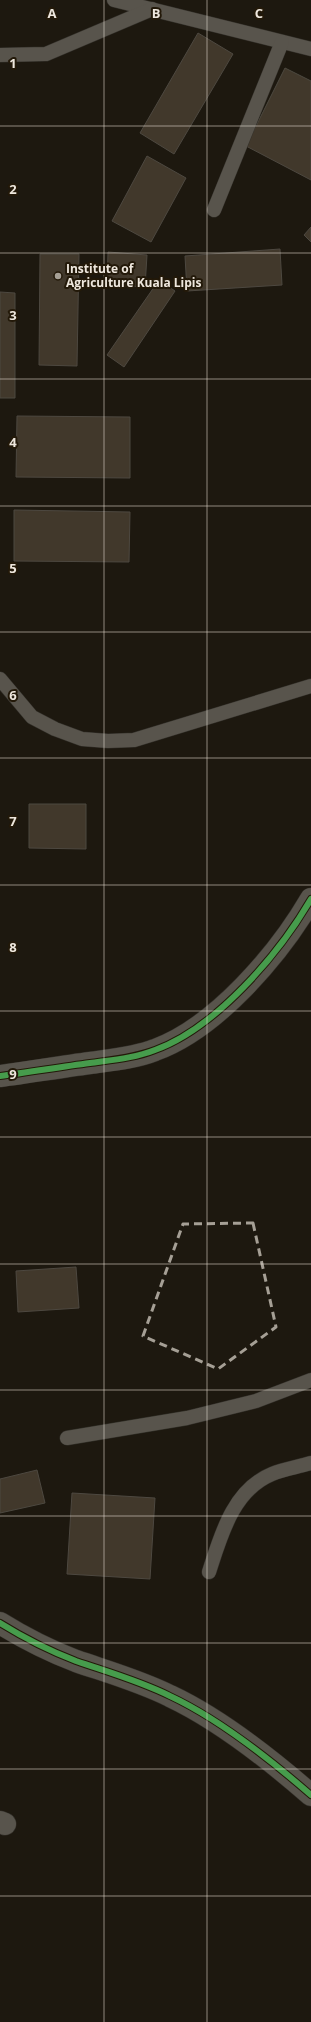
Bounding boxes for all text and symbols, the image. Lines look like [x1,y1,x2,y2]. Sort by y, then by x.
text: A [48,4,57,22]
text: B [152,4,161,22]
text: C [255,4,263,22]
text: 1 [9,54,17,72]
text: 2 [9,180,17,198]
place label: Institute of Agriculture Kuala Lipis [66,260,201,291]
marker: Institute of Agriculture Kuala Lipis [53,271,63,281]
text: 3 [9,306,17,324]
text: 4 [9,433,17,451]
text: 5 [9,559,17,577]
text: 6 [9,686,17,704]
text: 7 [9,812,17,830]
text: 8 [9,938,17,956]
text: 9 [9,1065,17,1083]

